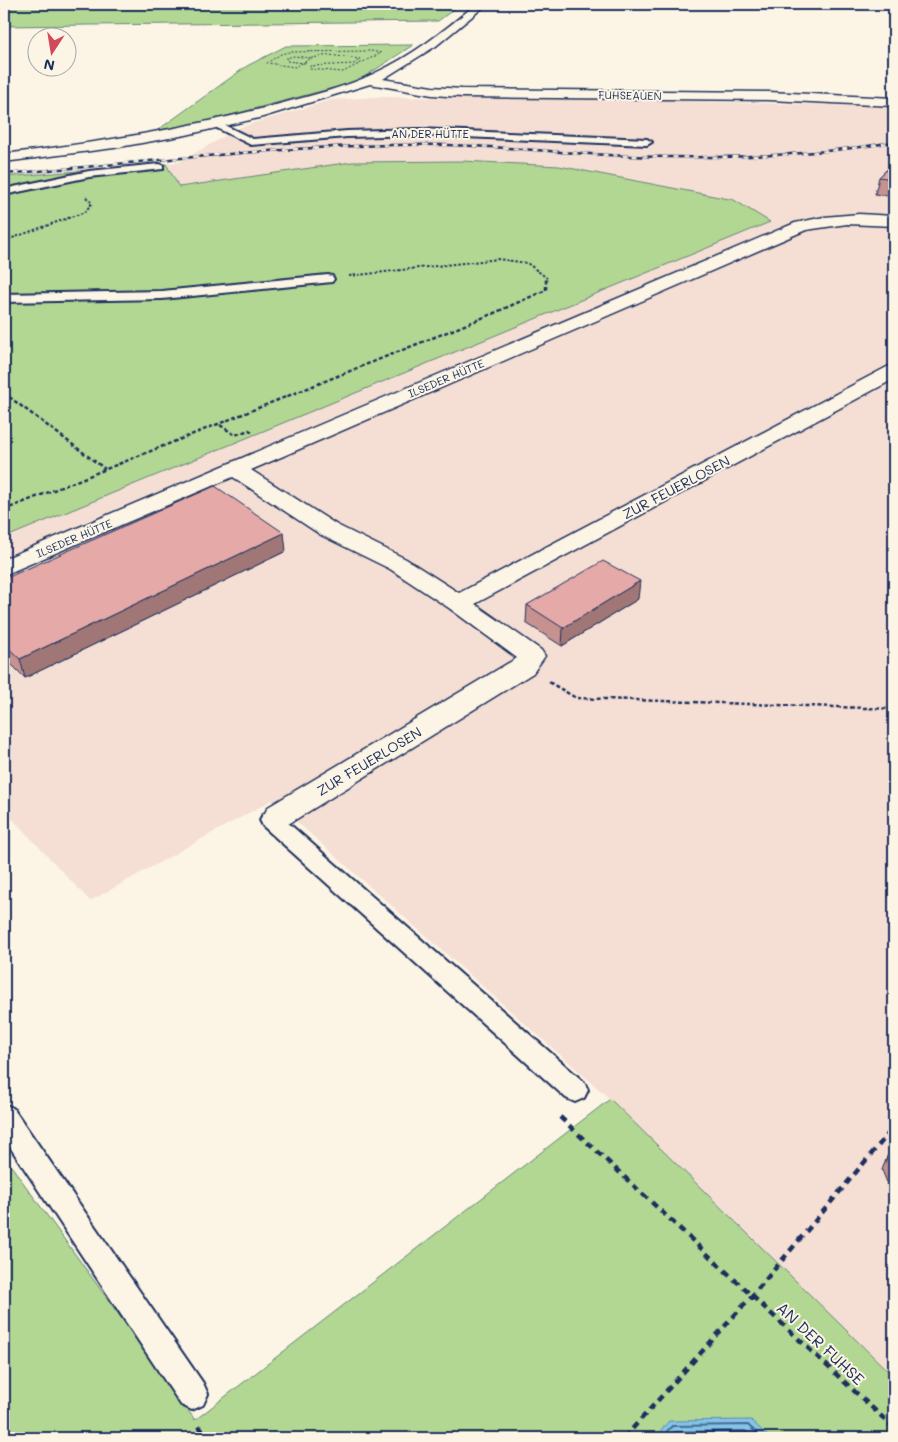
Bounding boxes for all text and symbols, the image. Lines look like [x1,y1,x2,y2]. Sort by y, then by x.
north arrow [28,28,78,78]
text: N [42,55,56,76]
street label: FUHSEAUEN [598,87,662,103]
street label: AN DER HÜTTE [391,126,469,141]
street label: ILSEDER HÜTTE [406,355,486,401]
street label: ZUR FEUERLOSEN [619,451,733,523]
street label: ILSEDER HÜTTE [34,515,114,561]
street label: ZUR FEUERLOSEN [313,722,425,800]
street label: AN DER FUHSE [773,1297,869,1389]

